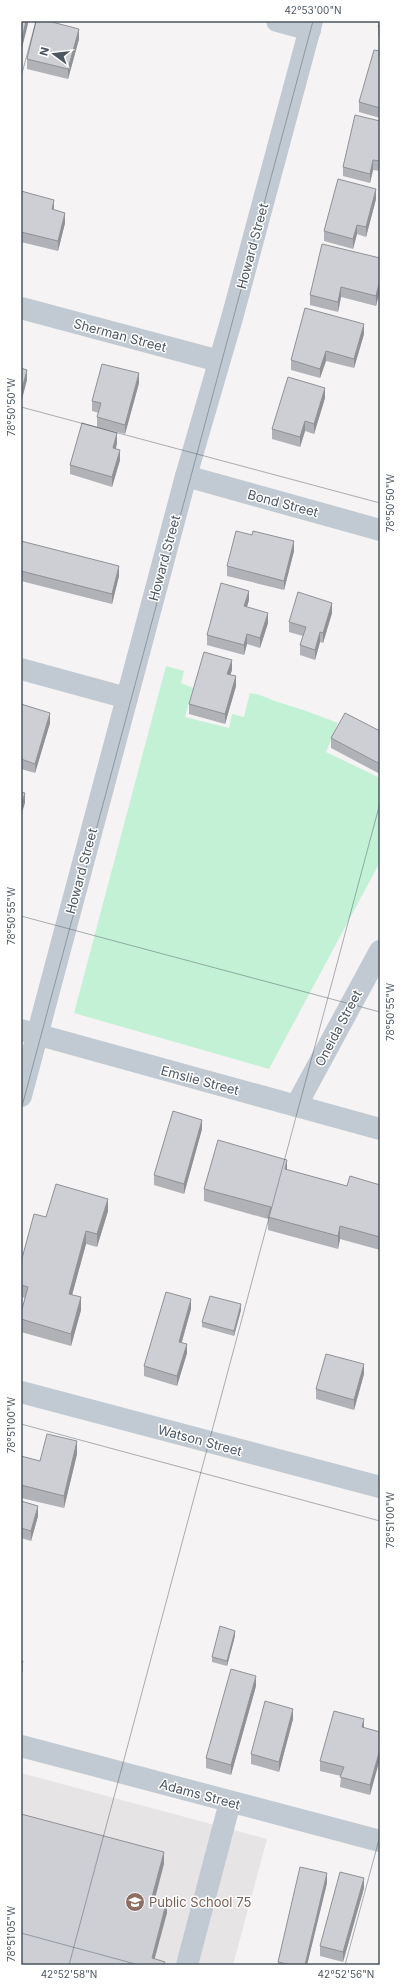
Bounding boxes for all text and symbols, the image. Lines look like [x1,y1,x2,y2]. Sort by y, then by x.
text: 42°53'00"N [284,4,342,16]
north arrow [34,34,74,74]
text: N [36,46,52,57]
street label: Howard Street [233,201,271,291]
street label: Sherman Street [72,315,168,355]
text: 78°50'50"W [5,378,17,436]
text: 78°50'50"W [384,474,396,532]
street label: Bond Street [246,486,320,520]
street label: Howard Street [145,513,183,603]
street label: Howard Street [62,826,100,916]
text: 78°50'55"W [5,887,17,945]
text: 78°50'55"W [384,983,396,1041]
street label: Oneida Street [311,987,365,1069]
street label: Emslie Street [159,1062,241,1098]
text: 78°51'00"W [5,1397,17,1453]
street label: Watson Street [156,1421,244,1459]
text: 78°51'00"W [384,1492,396,1548]
street label: Adams Street [158,1776,242,1812]
school or university icon: Public School 75 [124,1891,146,1913]
place label: Public School 75 [149,1894,251,1910]
text: 78°51'05"W [5,1906,17,1962]
text: 42°52'58"N [41,1968,97,1980]
text: 42°52'56"N [318,1968,374,1980]

